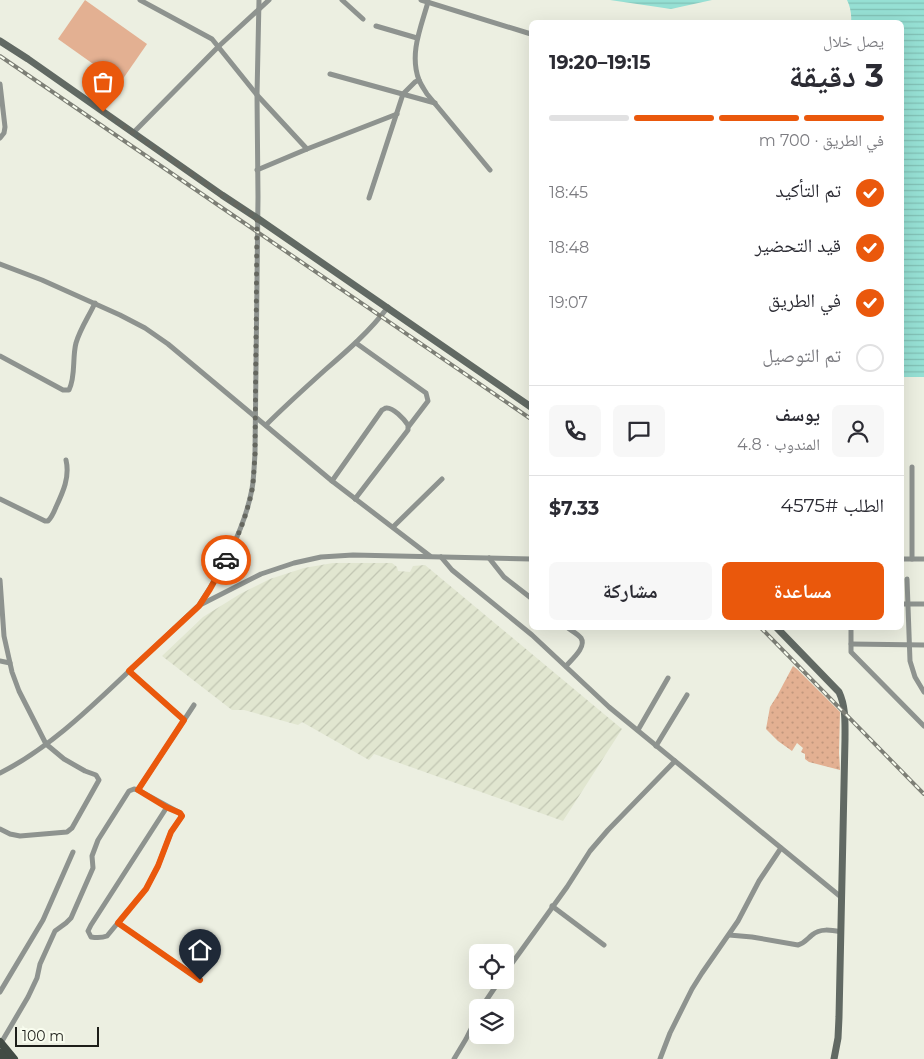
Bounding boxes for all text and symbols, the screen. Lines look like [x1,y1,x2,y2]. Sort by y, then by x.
text: يصل خلال [823,32,884,51]
text: 19:15–19:20 [549,51,650,74]
text: 3 دقيقة [789,56,884,95]
pin [82,61,124,112]
icon: bag [89,68,117,96]
text: في الطريق · 700 m [759,131,884,150]
text: تم التأكيد [776,179,841,202]
icon: check [856,179,884,207]
text: 18:45 [549,183,588,202]
text: قيد التحضير [755,234,841,257]
icon: check [856,234,884,262]
text: 18:48 [549,238,589,257]
text: في الطريق [768,289,841,312]
icon: check [856,289,884,317]
text: 19:07 [549,293,588,312]
text: تم التوصيل [762,344,841,367]
text: يوسف [775,403,820,426]
button: phone [549,405,601,457]
button: chat [613,405,665,457]
button: person [832,405,884,457]
text: المندوب · 4.8 [737,435,820,454]
text: الطلب #4575 [781,494,884,517]
text: $7.33 [549,497,599,520]
courier [201,535,251,585]
icon: car [212,546,240,574]
button: مشاركة [549,562,712,620]
button: مساعدة [722,562,884,620]
pin [179,929,221,980]
icon: home [186,936,214,964]
map controls [469,944,514,1044]
button: locate [469,944,514,989]
button: layers [469,999,514,1044]
scale bar [15,1024,99,1047]
text: 100 m [22,1027,64,1045]

